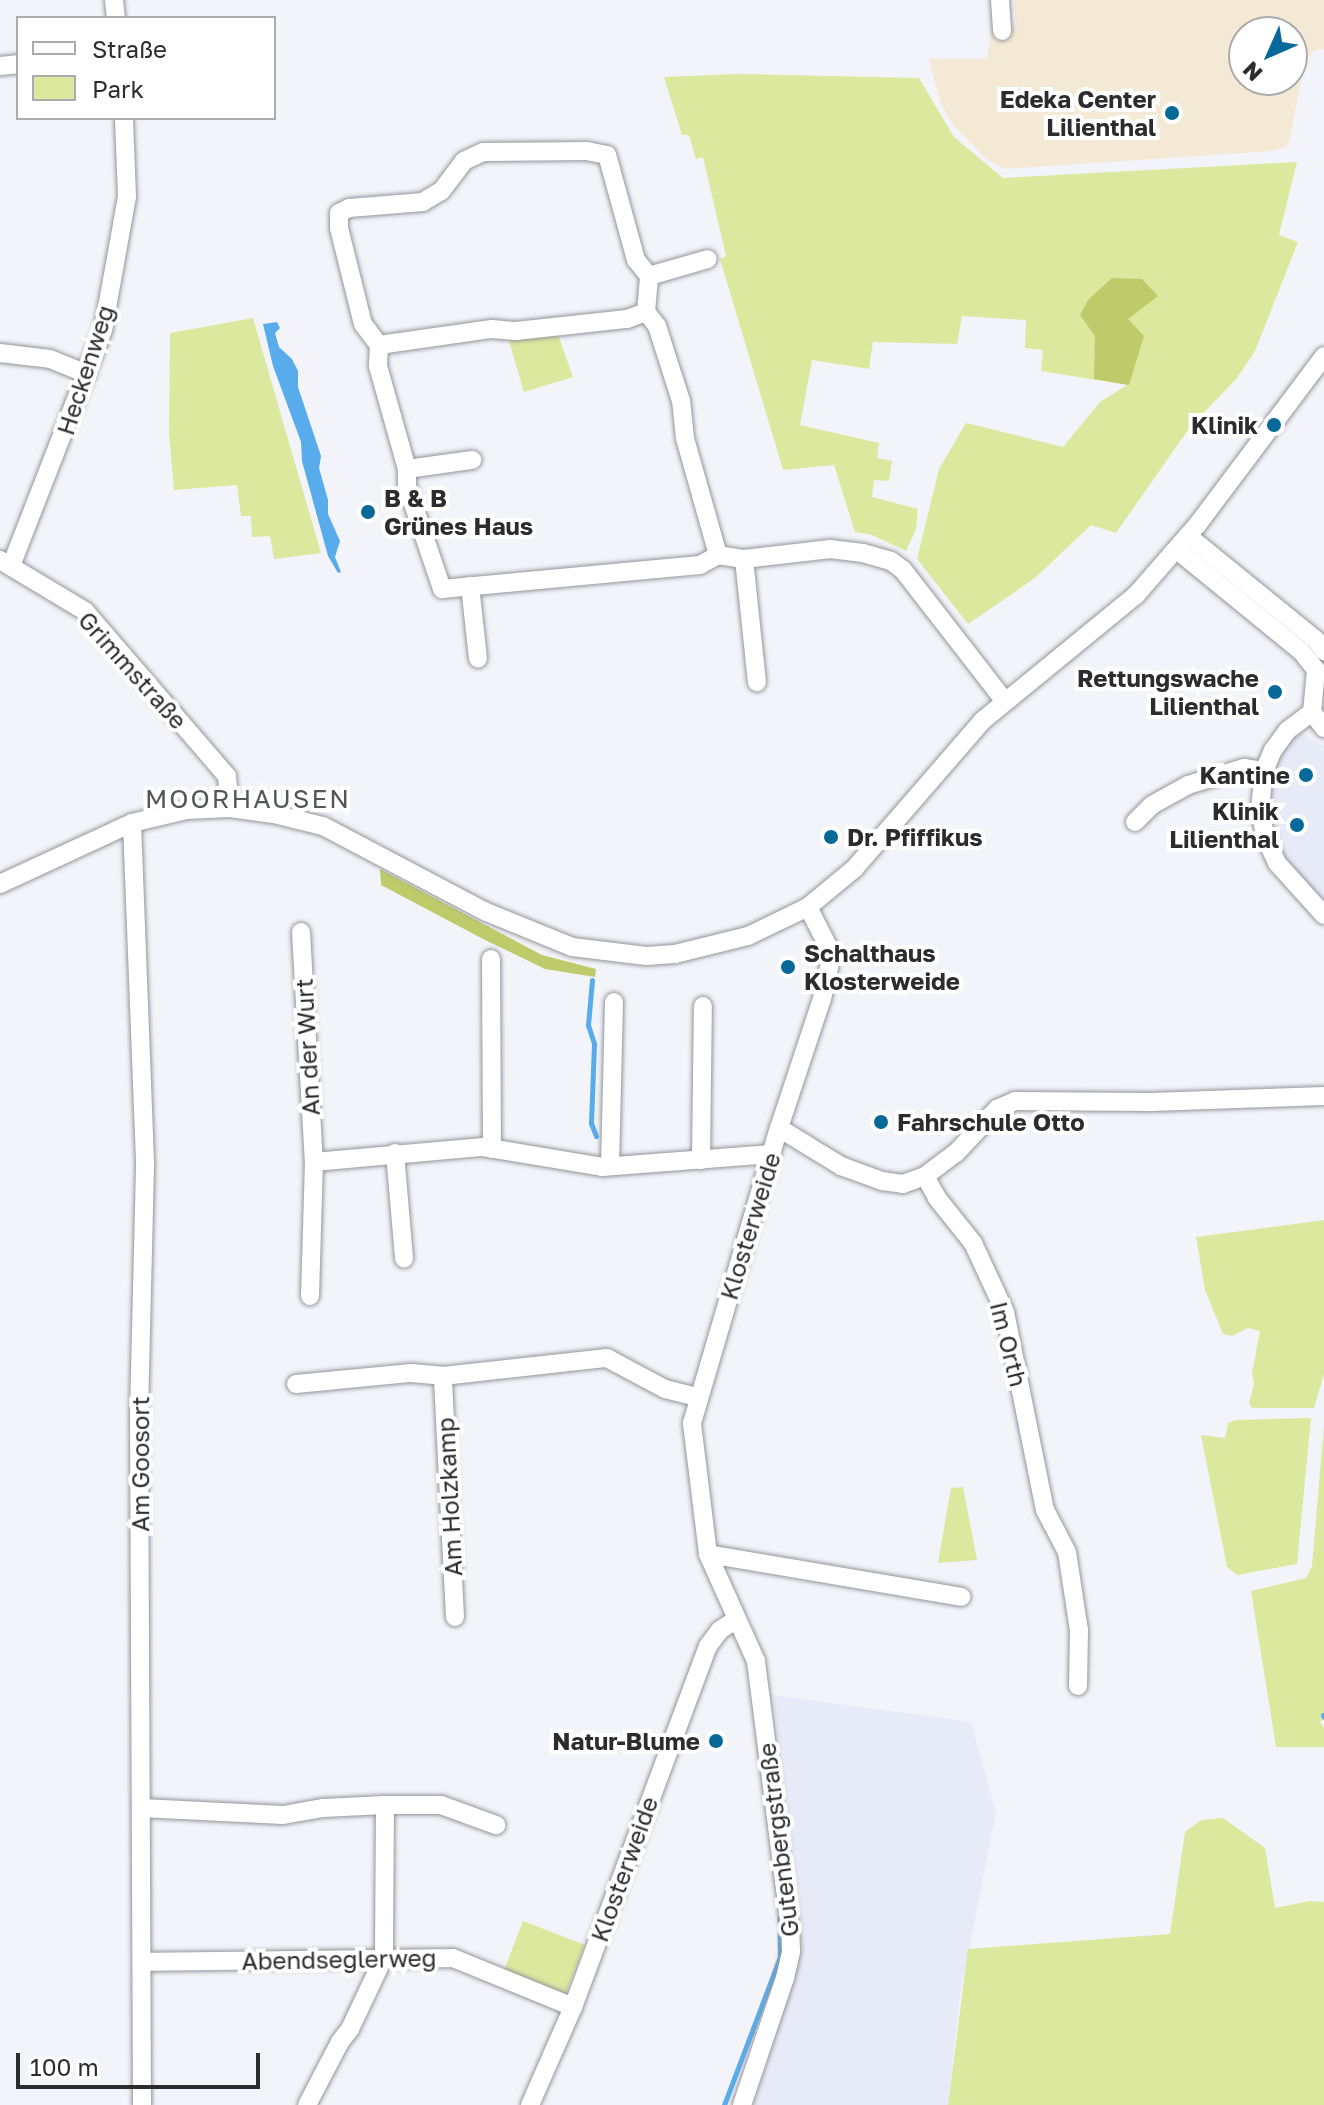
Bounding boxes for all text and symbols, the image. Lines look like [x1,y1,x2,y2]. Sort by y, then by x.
legend [16,16,276,120]
north arrow [1228,16,1308,96]
text: Straße [92,34,167,63]
text: N [1237,56,1268,87]
text: Park [92,74,144,103]
place label: Edeka Center Lilienthal [1000,85,1156,141]
marker: Edeka Center Lilienthal [1163,104,1181,122]
street label: Heckenweg [51,302,119,438]
place label: Klinik [1191,411,1258,439]
marker: Klinik [1265,416,1283,434]
place label: B & B Grünes Haus [384,484,533,540]
marker: B & B Grünes Haus [359,503,377,521]
street label: Grimmstraße [73,605,193,735]
place label: Rettungswache Lilienthal [1077,664,1259,720]
marker: Rettungswache Lilienthal [1266,683,1284,701]
place label: Kantine [1200,761,1290,789]
marker: Kantine [1297,766,1315,784]
district label: MOORHAUSEN [145,783,351,815]
place label: Klinik Lilienthal [1169,797,1279,853]
marker: Klinik Lilienthal [1286,814,1308,836]
place label: Dr. Pfiffikus [847,823,983,851]
marker: Dr. Pfiffikus [822,828,840,846]
place label: Schalthaus Klosterweide [804,939,960,995]
marker: Schalthaus Klosterweide [779,958,797,976]
street label: An der Wurt [289,978,325,1116]
place label: Fahrschule Otto [897,1108,1085,1136]
marker: Fahrschule Otto [872,1113,890,1131]
street label: Klosterweide [714,1149,786,1303]
street label: Im Orth [985,1298,1033,1390]
street label: Am Goosort [126,1396,154,1532]
street label: Am Holzkamp [430,1417,468,1577]
place label: Natur-Blume [552,1727,700,1755]
marker: Natur-Blume [707,1732,725,1750]
street label: Gutenbergstraße [752,1741,804,1939]
street label: Klosterweide [584,1792,664,1946]
street label: Abendseglerweg [241,1943,437,1975]
scale bar [20,2037,264,2087]
text: 100 m [30,2052,99,2081]

